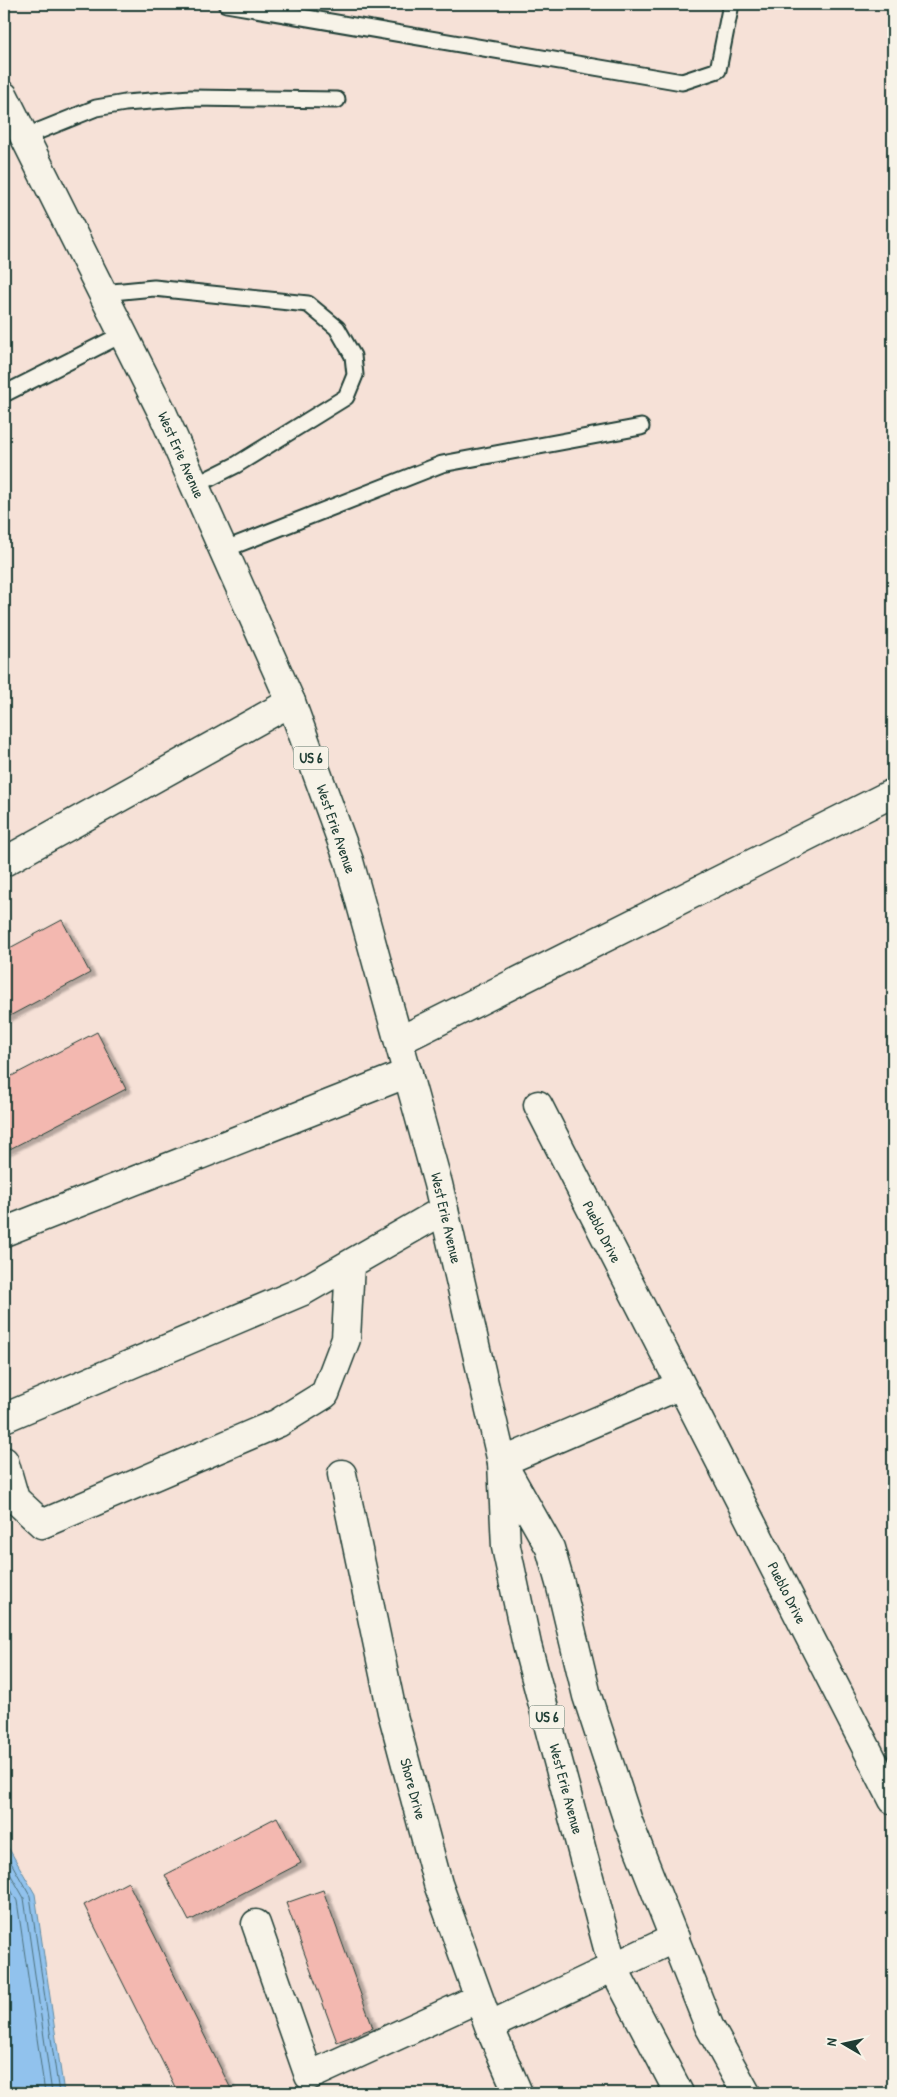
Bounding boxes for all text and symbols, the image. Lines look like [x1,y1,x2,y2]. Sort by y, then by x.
street label: West Erie Avenue [153,408,210,501]
road number: US 6 [294,746,328,770]
street label: West Erie Avenue [311,782,362,876]
street label: West Erie Avenue [426,1170,467,1265]
street label: Pueblo Drive [578,1197,627,1266]
street label: Pueblo Drive [763,1558,812,1627]
road number: US 6 [530,1705,564,1728]
street label: West Erie Avenue [544,1741,589,1836]
street label: Shore Drive [395,1756,432,1822]
north arrow [820,2020,870,2070]
text: N [821,2036,841,2047]

